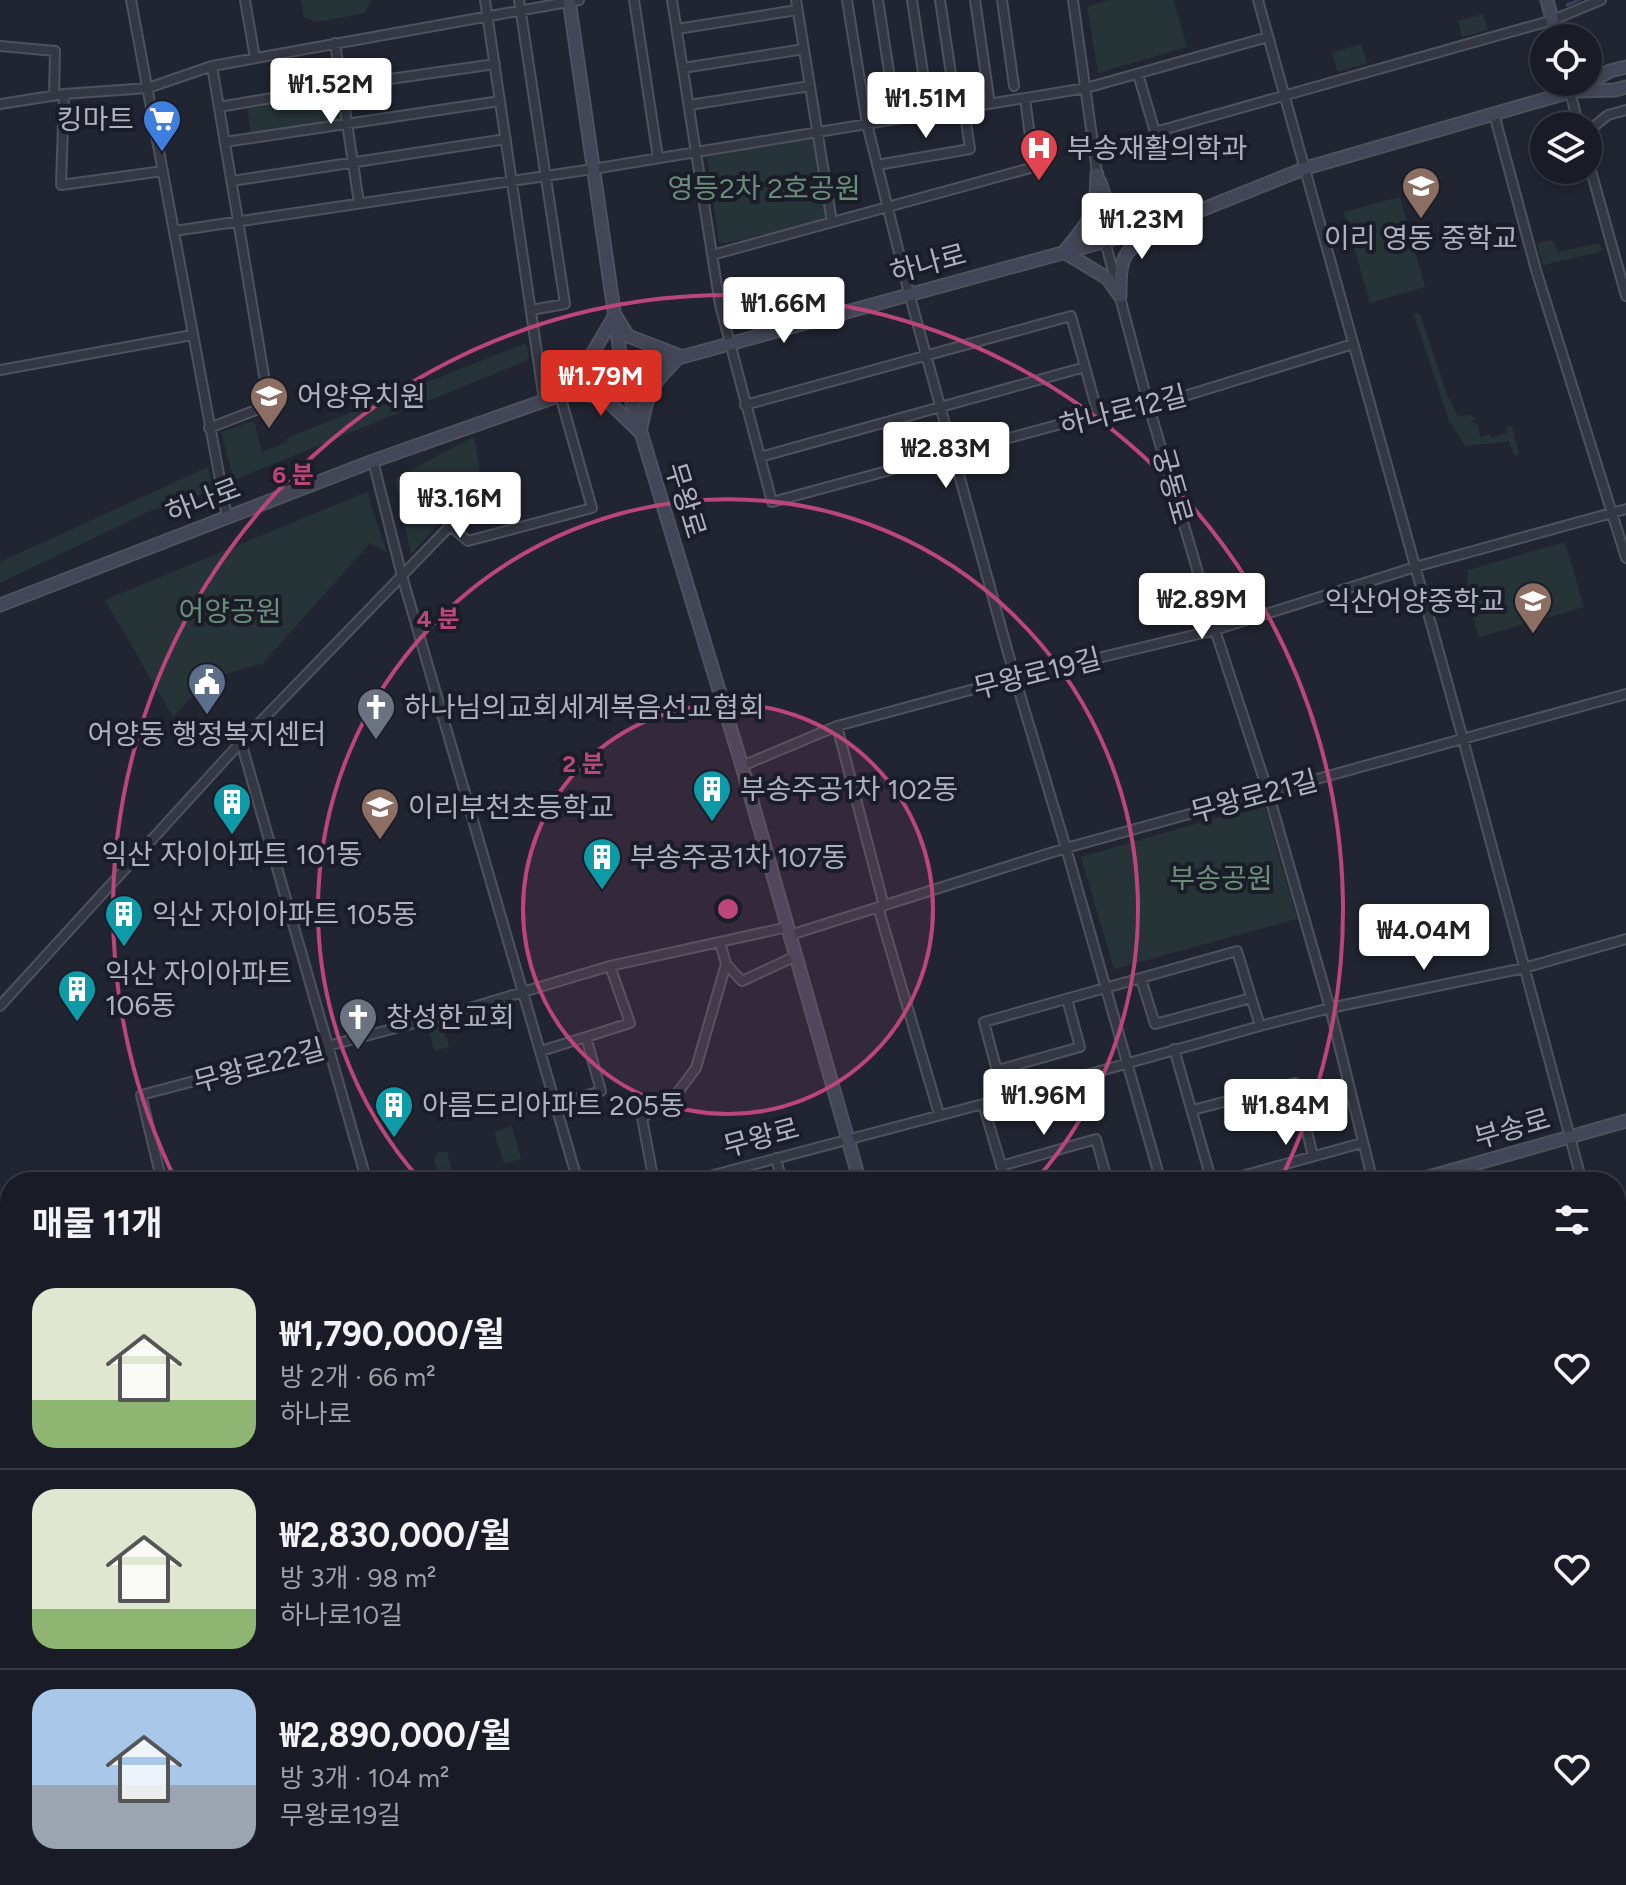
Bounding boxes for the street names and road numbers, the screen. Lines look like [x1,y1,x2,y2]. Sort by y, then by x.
street label: 하나로 [886,237,970,289]
street label: 하나로12길 [1056,378,1190,442]
street label: 궁동로 [1146,444,1200,528]
street label: 무왕로 [658,458,714,542]
street label: 하나로 [161,470,245,530]
street label: 무왕로19길 [970,641,1104,705]
street label: 무왕로21길 [1187,763,1321,829]
street label: 무왕로22길 [190,1031,328,1099]
street label: 부송로 [1470,1101,1554,1155]
street label: 무왕로 [719,1111,803,1163]

